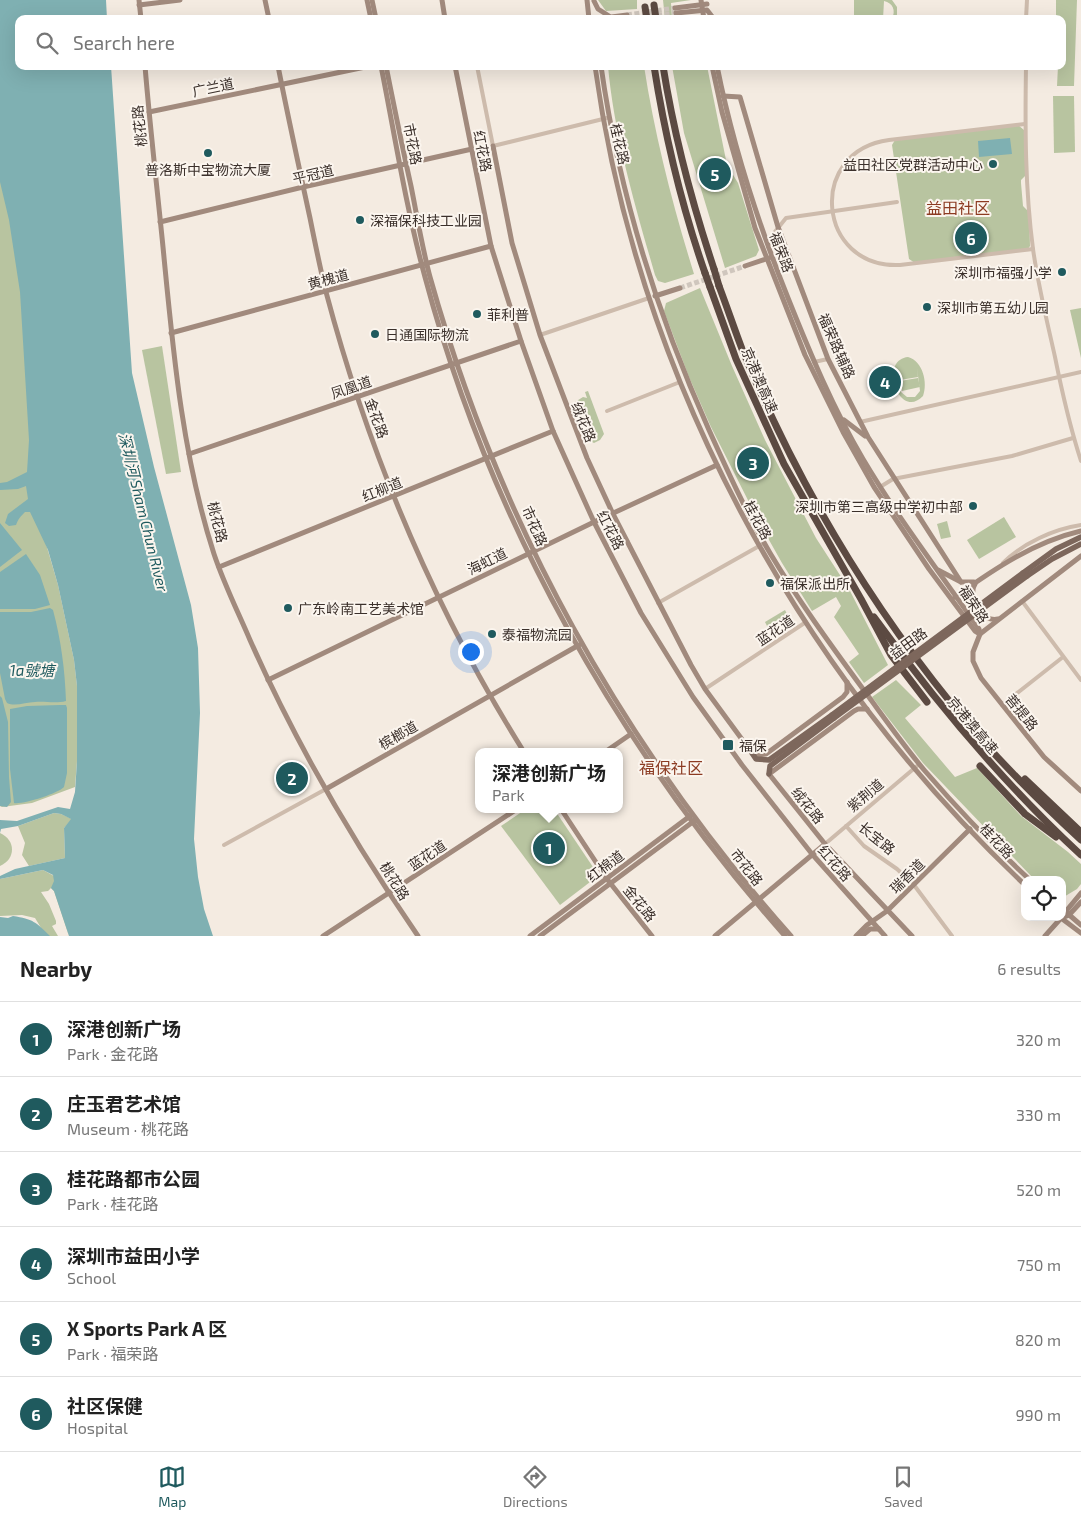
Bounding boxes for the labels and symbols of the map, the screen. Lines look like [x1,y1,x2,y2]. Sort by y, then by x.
street label: 广兰道 [191,74,235,100]
street label: 桃花路 [128,104,150,148]
street label: 市花路 [401,122,425,166]
street label: 桂花路 [607,122,633,166]
street label: 红花路 [471,129,495,173]
marker: 普洛斯中宝物流大厦 [202,147,214,159]
pin: 5 [699,155,731,193]
place label: 益田社区党群活动中心 [843,156,983,173]
marker: 益田社区党群活动中心 [987,158,999,170]
place label: 普洛斯中宝物流大厦 [145,161,271,178]
street label: 平冠道 [291,161,335,187]
district label: 益田社区 [926,198,990,217]
place label: 深福保科技工业园 [370,212,482,229]
marker: 深福保科技工业园 [354,214,366,226]
pin: 6 [955,219,987,257]
street label: 福荣路 [767,229,797,275]
place label: 深圳市福强小学 [954,264,1052,281]
street label: 黄槐道 [306,265,350,293]
marker: 深圳市福强小学 [1056,266,1068,278]
place label: 深圳市第五幼儿园 [937,299,1049,316]
marker: 深圳市第五幼儿园 [921,301,933,313]
place label: 菲利普 [487,306,529,323]
marker: 菲利普 [471,308,483,320]
street label: 福荣路辅路 [815,311,859,381]
place label: 日通国际物流 [385,326,469,343]
marker: 日通国际物流 [369,328,381,340]
street label: 京港澳高速 [739,344,781,416]
pin: 4 [869,363,901,401]
street label: 凤凰道 [328,372,374,402]
street label: 金花路 [362,395,392,441]
street label: 绒花路 [568,399,600,445]
water label: 深圳河 Sham Chun River [116,431,173,594]
pin: 3 [737,444,769,482]
street label: 红柳道 [359,473,405,505]
street label: 桂花路 [741,497,775,543]
place label: 深圳市第三高级中学初中部 [795,498,963,515]
street label: 桃花路 [205,500,231,544]
marker: 深圳市第三高级中学初中部 [967,500,979,512]
street label: 市花路 [519,503,551,549]
street label: 红花路 [594,507,628,553]
street label: 海虹道 [464,544,510,578]
place label: 福保派出所 [780,575,850,592]
marker: 福保派出所 [764,577,776,589]
street label: 福荣路 [955,582,993,626]
place label: 广东岭南工艺美术馆 [298,600,424,617]
marker: 广东岭南工艺美术馆 [282,602,294,614]
street label: 蓝花道 [753,611,797,649]
street label: 益田路 [886,624,930,662]
place label: 泰福物流园 [502,626,572,643]
marker: 泰福物流园 [486,628,498,640]
your location [458,639,484,665]
water label: 1a號塘 [10,661,57,679]
street label: 菩提路 [1002,690,1042,734]
street label: 京港澳高速 [944,693,1002,757]
street label: 槟榔道 [376,717,420,753]
place label: 福保 [739,737,767,754]
marker: 福保 [721,738,735,752]
district label: 福保社区 [639,758,703,777]
pin: 2 [276,759,308,797]
street label: 紫荆道 [843,775,887,815]
street label: 绒花路 [788,783,828,827]
street label: 长宝路 [855,818,899,858]
street label: 桂花路 [976,820,1018,862]
pin: 1 [533,829,565,867]
street label: 蓝花道 [405,836,449,874]
street label: 红花路 [815,842,855,884]
street label: 市花路 [727,845,767,889]
street label: 红棉道 [583,847,627,885]
street label: 瑞香道 [886,855,928,897]
street label: 桃花路 [377,859,413,903]
street label: 金花路 [620,881,660,925]

